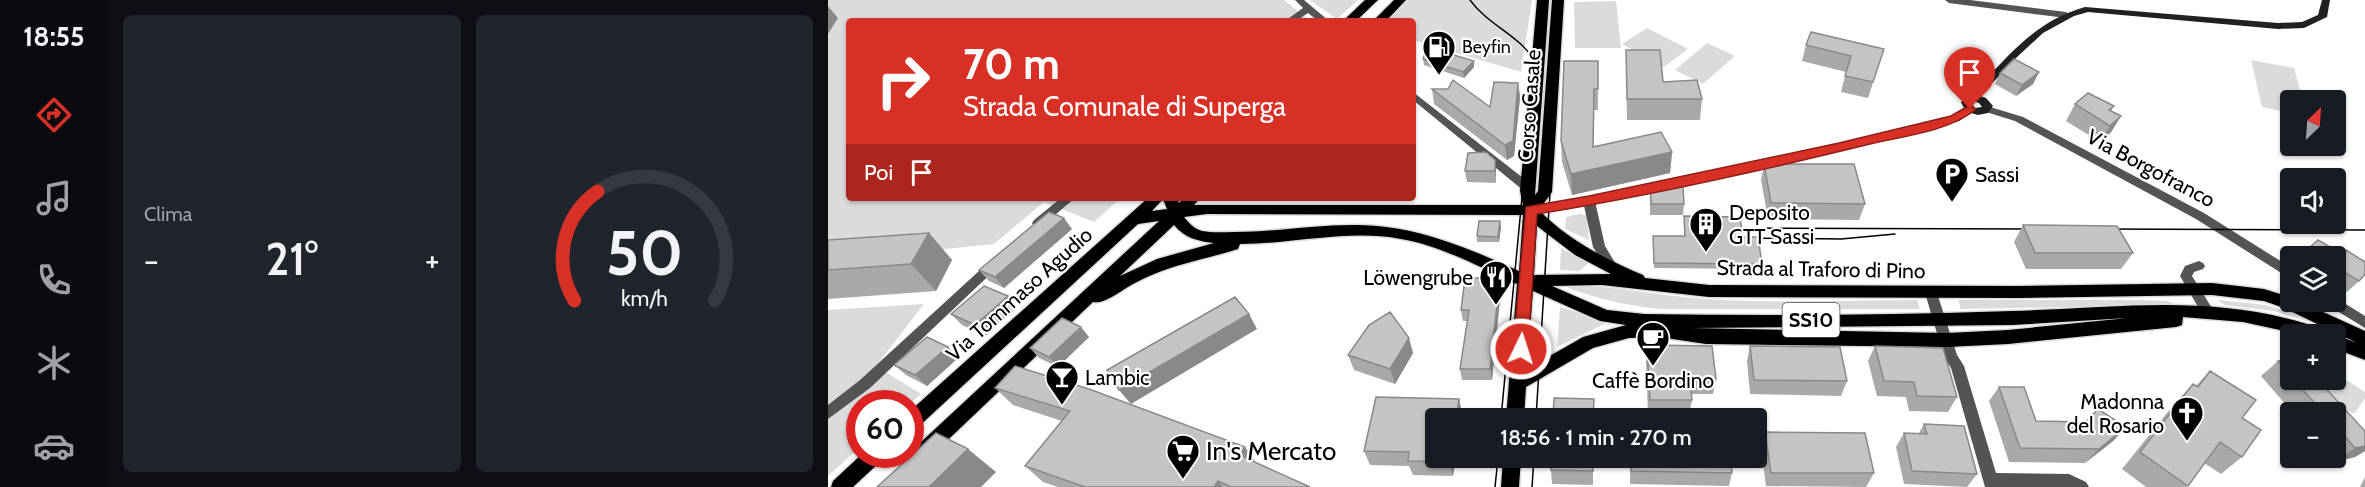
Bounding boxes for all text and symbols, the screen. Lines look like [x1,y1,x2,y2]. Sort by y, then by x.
text: 18:55 [23,20,85,53]
fuel station icon: Beyfin [1421,29,1457,76]
place label: Beyfin [1462,36,1511,58]
text: 70 m [963,38,1060,90]
icon: right [864,42,942,120]
pin [1944,47,1995,109]
street label: Corso Casale [1513,48,1545,163]
icon: arrive [1953,56,1986,89]
text: Strada Comunale di Superga [963,90,1286,123]
north arrow [2280,90,2346,156]
map controls [2280,90,2346,468]
icon: directions [33,94,75,136]
street label: Via Borgofranco [2083,124,2219,212]
icon: arrive [905,156,938,189]
parking icon: Sassi [1934,156,1970,203]
text: Poi [864,159,893,186]
place label: Sassi [1975,162,2019,187]
button: sound [2280,168,2346,234]
icon: music [33,177,75,219]
place label: Deposito GTT Sassi [1729,200,1814,249]
text: Clima [144,202,192,226]
building icon: Deposito GTT Sassi [1688,206,1724,253]
text: 50 [605,215,683,291]
street label: Via Tommaso Agudio [941,222,1097,366]
text: 21° [265,232,318,286]
text: − [144,240,159,280]
text: + [425,240,440,280]
button: layers [2280,246,2346,312]
street label: Strada al Traforo di Pino [1716,255,1926,283]
icon: phone [33,259,75,301]
restaurant icon: Löwengrube [1478,259,1514,306]
place label: Löwengrube [1363,265,1473,290]
text: km/h [621,285,668,311]
road number: SS10 [1782,303,1840,337]
position arrow [1489,317,1553,381]
cafe icon: Caffè Bordino [1635,320,1671,367]
button: + [2280,324,2346,390]
icon: climate [33,342,75,384]
bar icon: Lambic [1044,359,1080,406]
place label: Lambic [1085,365,1150,390]
place label: Caffè Bordino [1592,368,1714,393]
place label: Madonna del Rosario [2067,389,2164,438]
speed limit sign: 60 [846,390,924,468]
church icon: Madonna del Rosario [2169,395,2205,442]
button: − [2280,402,2346,468]
text: 18:56 · 1 min · 270 m [1500,424,1692,451]
icon: car [33,425,75,467]
supermarket icon: In's Mercato [1165,433,1201,480]
place label: In's Mercato [1206,435,1336,467]

